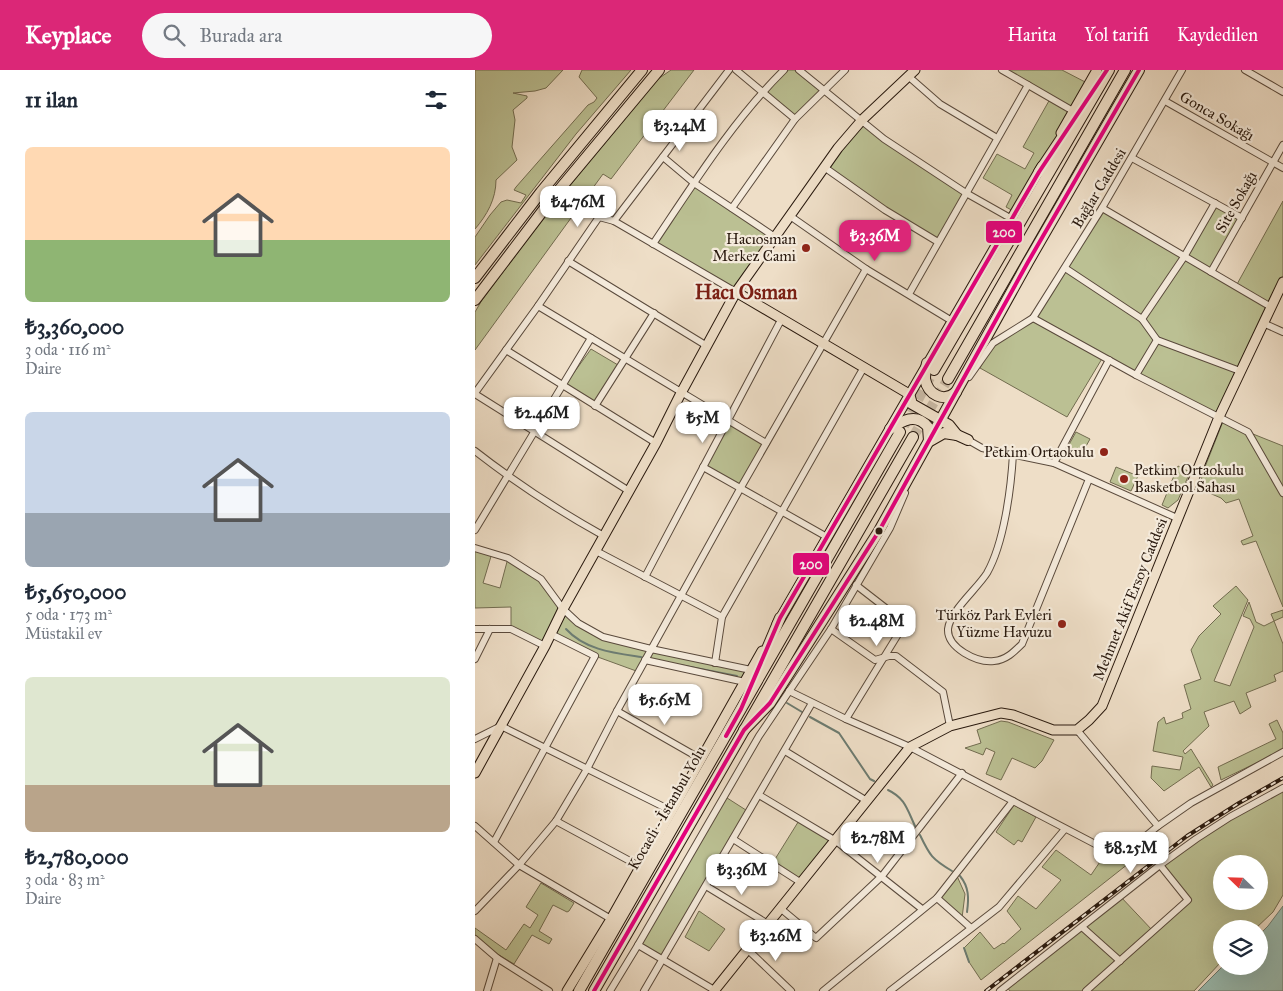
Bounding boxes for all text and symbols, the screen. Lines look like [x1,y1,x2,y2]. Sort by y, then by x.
search box [142,13,492,58]
text: Keyplace [25,20,112,50]
icon: search [160,21,188,49]
text: Burada ara [200,24,282,47]
text: Harita [1007,24,1056,46]
text: Yol tarifi [1084,24,1149,46]
text: Kaydedilen [1177,24,1258,46]
icon: filters [422,86,450,114]
text: 11 ilan [25,87,78,113]
street label: Gonca Sokağı [1176,87,1258,145]
pin: ₺3.24M [639,109,721,152]
text: ₺3.24M [654,116,706,135]
street label: Bağlar Caddesi [1068,145,1130,231]
street label: Site Sokağı [1212,168,1260,236]
icon: home [193,180,283,270]
pin: ₺4.76M [537,186,619,228]
text: ₺4.76M [551,192,605,211]
pin: ₺3.36M [834,220,916,262]
line badge: 200 [985,220,1023,244]
text: 200 [992,224,1016,241]
text: ₺3.36M [850,226,900,245]
place label: Hacıosman Merkez Cami [712,230,796,265]
marker: Hacıosman Merkez Cami [800,242,812,254]
district label: Hacı Osman [695,280,797,304]
text: ₺3,360,000 [25,314,124,340]
text: 3 oda · 116 m² [25,340,111,359]
text: Daire [25,359,61,378]
pin: ₺2.46M [501,396,583,439]
pin: ₺5M [679,402,727,444]
text: ₺2.46M [515,403,569,422]
text: ₺5M [686,408,720,427]
place label: Petkim Ortaokulu [984,443,1094,461]
icon: home [193,445,283,535]
marker: Petkim Ortaokulu [1098,446,1110,458]
place label: Petkim Ortaokulu Basketbol Sahası [1134,461,1244,496]
marker: Petkim Ortaokulu Basketbol Sahası [1118,473,1130,485]
street label: Mehmet Akif Ersoy Caddesi [1089,515,1171,683]
unlabelled marker [874,526,884,536]
line badge: 200 [792,552,830,576]
text: 200 [799,556,823,573]
text: ₺5,650,000 [25,579,127,605]
pin: ₺2.48M [836,604,918,647]
text: 5 oda · 173 m² [25,605,112,624]
place label: Türköz Park Evleri Yüzme Havuzu [936,606,1052,641]
text: ₺2.48M [850,611,904,630]
marker: Türköz Park Evleri Yüzme Havuzu [1056,618,1068,630]
text: Müstakil ev [25,624,102,643]
pin: ₺5.65M [624,684,706,726]
text: ₺5.65M [639,690,691,709]
icon: home [193,710,283,800]
street label: Kocaeli - İstanbul Yolu [624,743,710,873]
pin: ₺2.78M [837,822,919,864]
text: ₺2.78M [851,828,905,847]
pin: ₺8.25M [1090,832,1172,874]
text: ₺8.25M [1105,838,1157,857]
text: ₺2,780,000 [25,844,129,870]
pin: ₺3.36M [701,854,783,896]
north arrow [1213,855,1267,910]
map controls [1213,855,1268,975]
text: ₺3.36M [717,860,767,879]
text: 3 oda · 83 m² [25,870,105,889]
text: Daire [25,889,61,908]
pin: ₺3.26M [735,920,817,962]
button: layers [1213,920,1268,975]
text: ₺3.26M [750,926,802,945]

